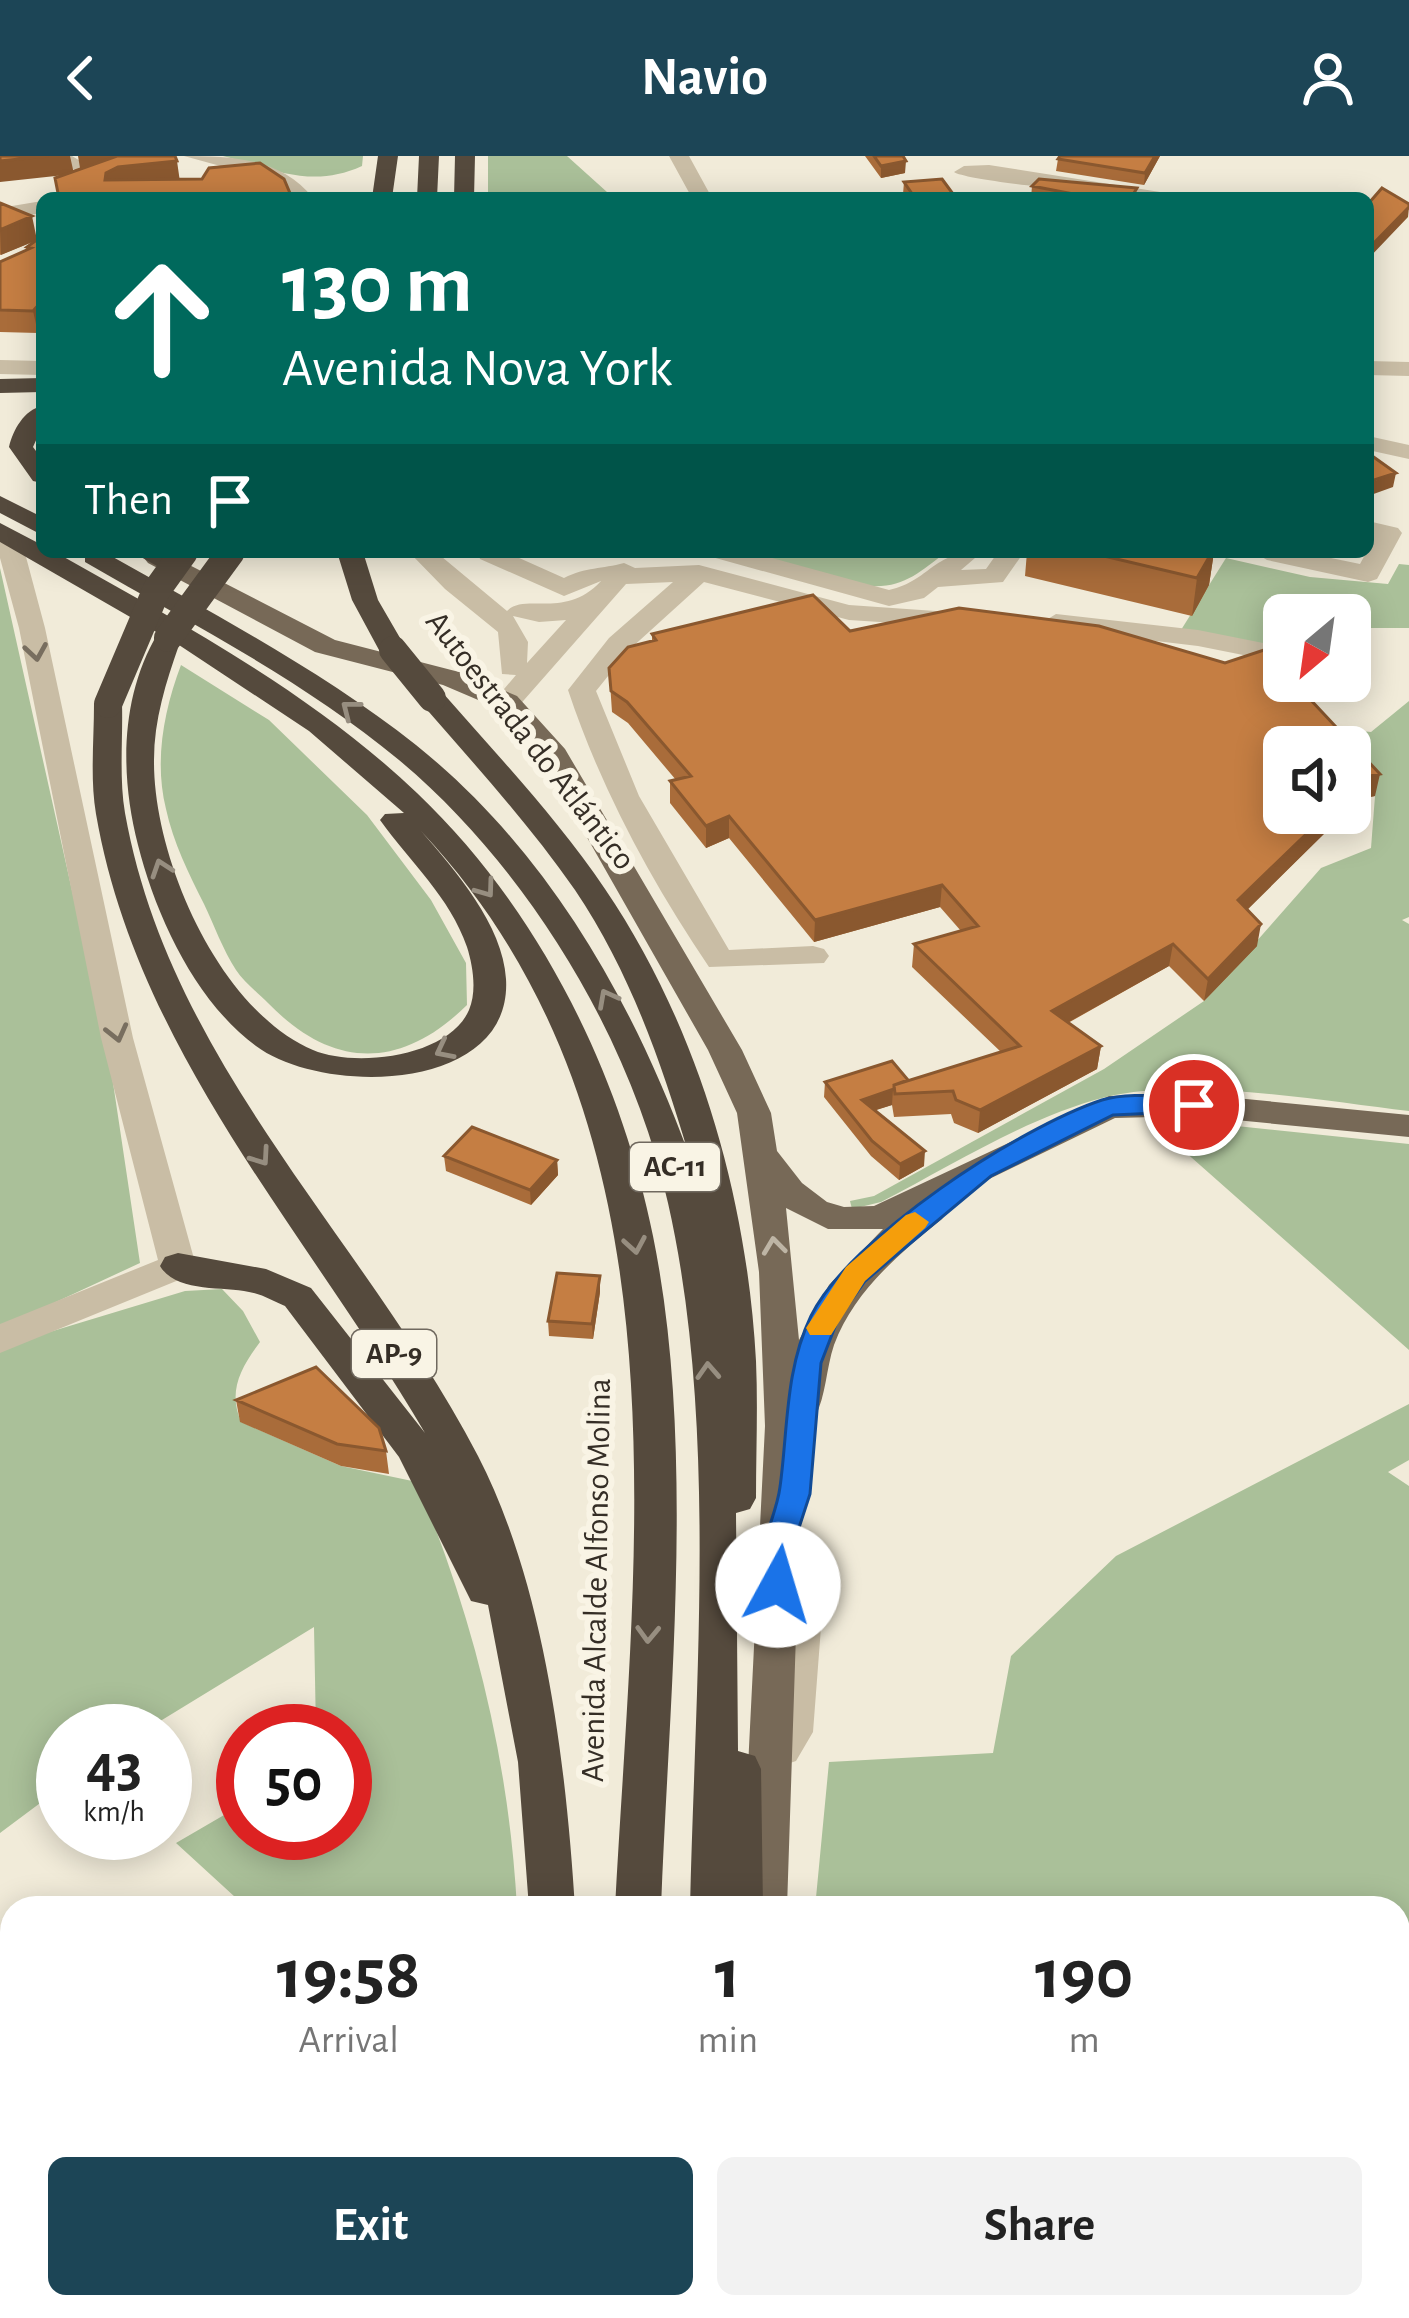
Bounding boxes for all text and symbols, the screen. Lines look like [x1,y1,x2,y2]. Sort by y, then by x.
icon: back [48,45,114,111]
icon: person [1295,45,1361,111]
text: Navio [641,51,768,105]
icon: ahead [84,240,240,396]
text: 130 m [282,244,473,328]
text: Avenida Nova York [282,342,672,396]
icon: arrive [197,468,263,534]
text: Then [84,478,173,523]
north arrow [1263,594,1371,702]
map controls [1263,594,1371,834]
street label: Autoestrada do Atlántico [419,606,641,876]
one-way arrow [22,642,48,662]
one-way arrow [342,702,364,723]
button: sound [1263,726,1371,834]
one-way arrow [151,859,175,880]
one-way arrow [472,876,494,898]
one-way arrow [598,989,621,1011]
one-way arrow [103,1023,128,1043]
one-way arrow [435,1036,456,1059]
pin [1143,1054,1245,1156]
icon: arrive [1161,1072,1227,1138]
road number: AC-11 [630,1143,720,1191]
one-way arrow [247,1144,269,1166]
one-way arrow [622,1235,647,1255]
one-way arrow [762,1236,788,1256]
road number: AP-9 [352,1330,436,1378]
one-way arrow [695,1361,721,1380]
street label: Avenida Alcalde Alfonso Molina [577,1378,617,1782]
position arrow [715,1522,841,1648]
one-way arrow [635,1625,661,1644]
speed limit sign: 50 [216,1704,372,1860]
text: 43 [86,1737,142,1797]
text: km/h [83,1797,145,1827]
text: 19:58 [277,1939,421,2011]
text: 1 [715,1939,741,2011]
text: 190 [1035,1939,1133,2011]
text: Arrival [299,2021,399,2060]
text: min [697,2021,758,2060]
text: m [1068,2021,1100,2060]
button: Exit [48,2157,693,2295]
button: Share [717,2157,1362,2295]

